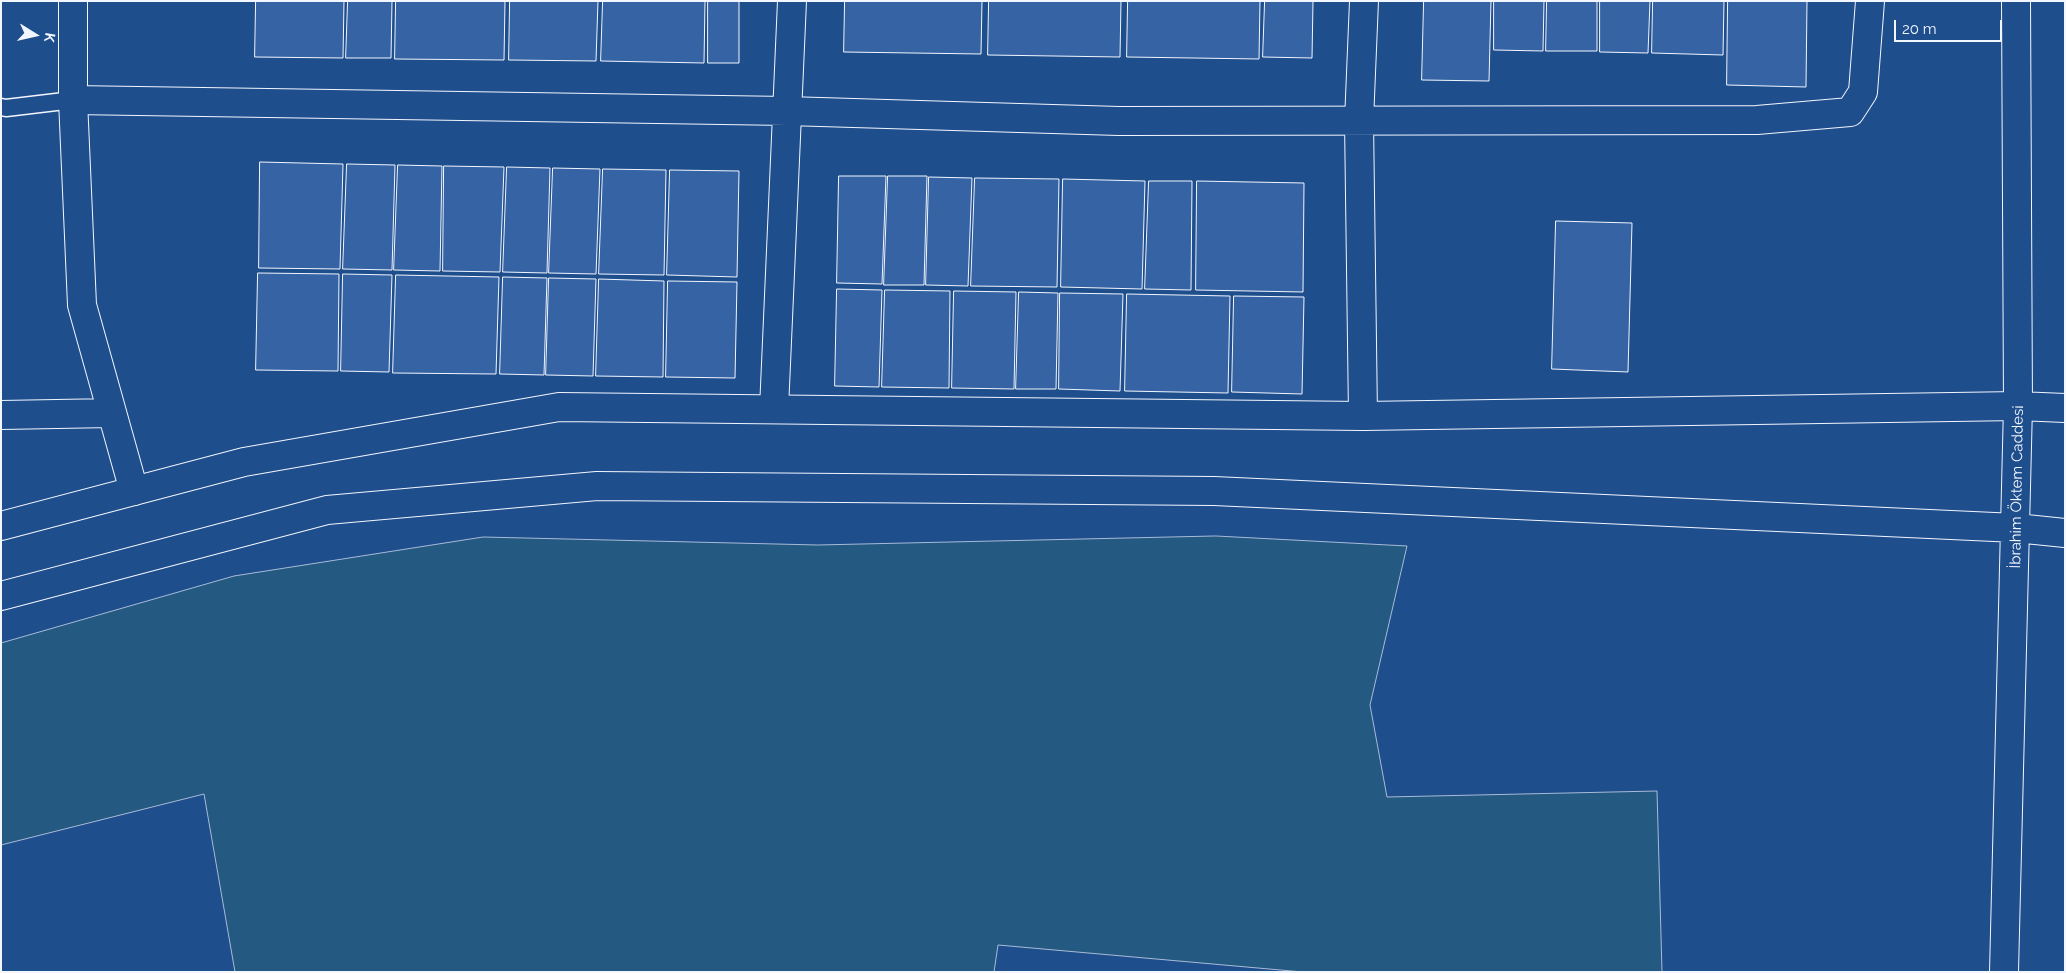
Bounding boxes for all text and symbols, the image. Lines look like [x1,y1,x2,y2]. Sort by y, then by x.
north arrow [10,10,60,60]
scale bar [1896,10,2004,42]
text: 20 m [1902,20,1937,38]
text: K [41,32,58,44]
street label: İbrahim Öktem Caddesi [2007,405,2027,569]

